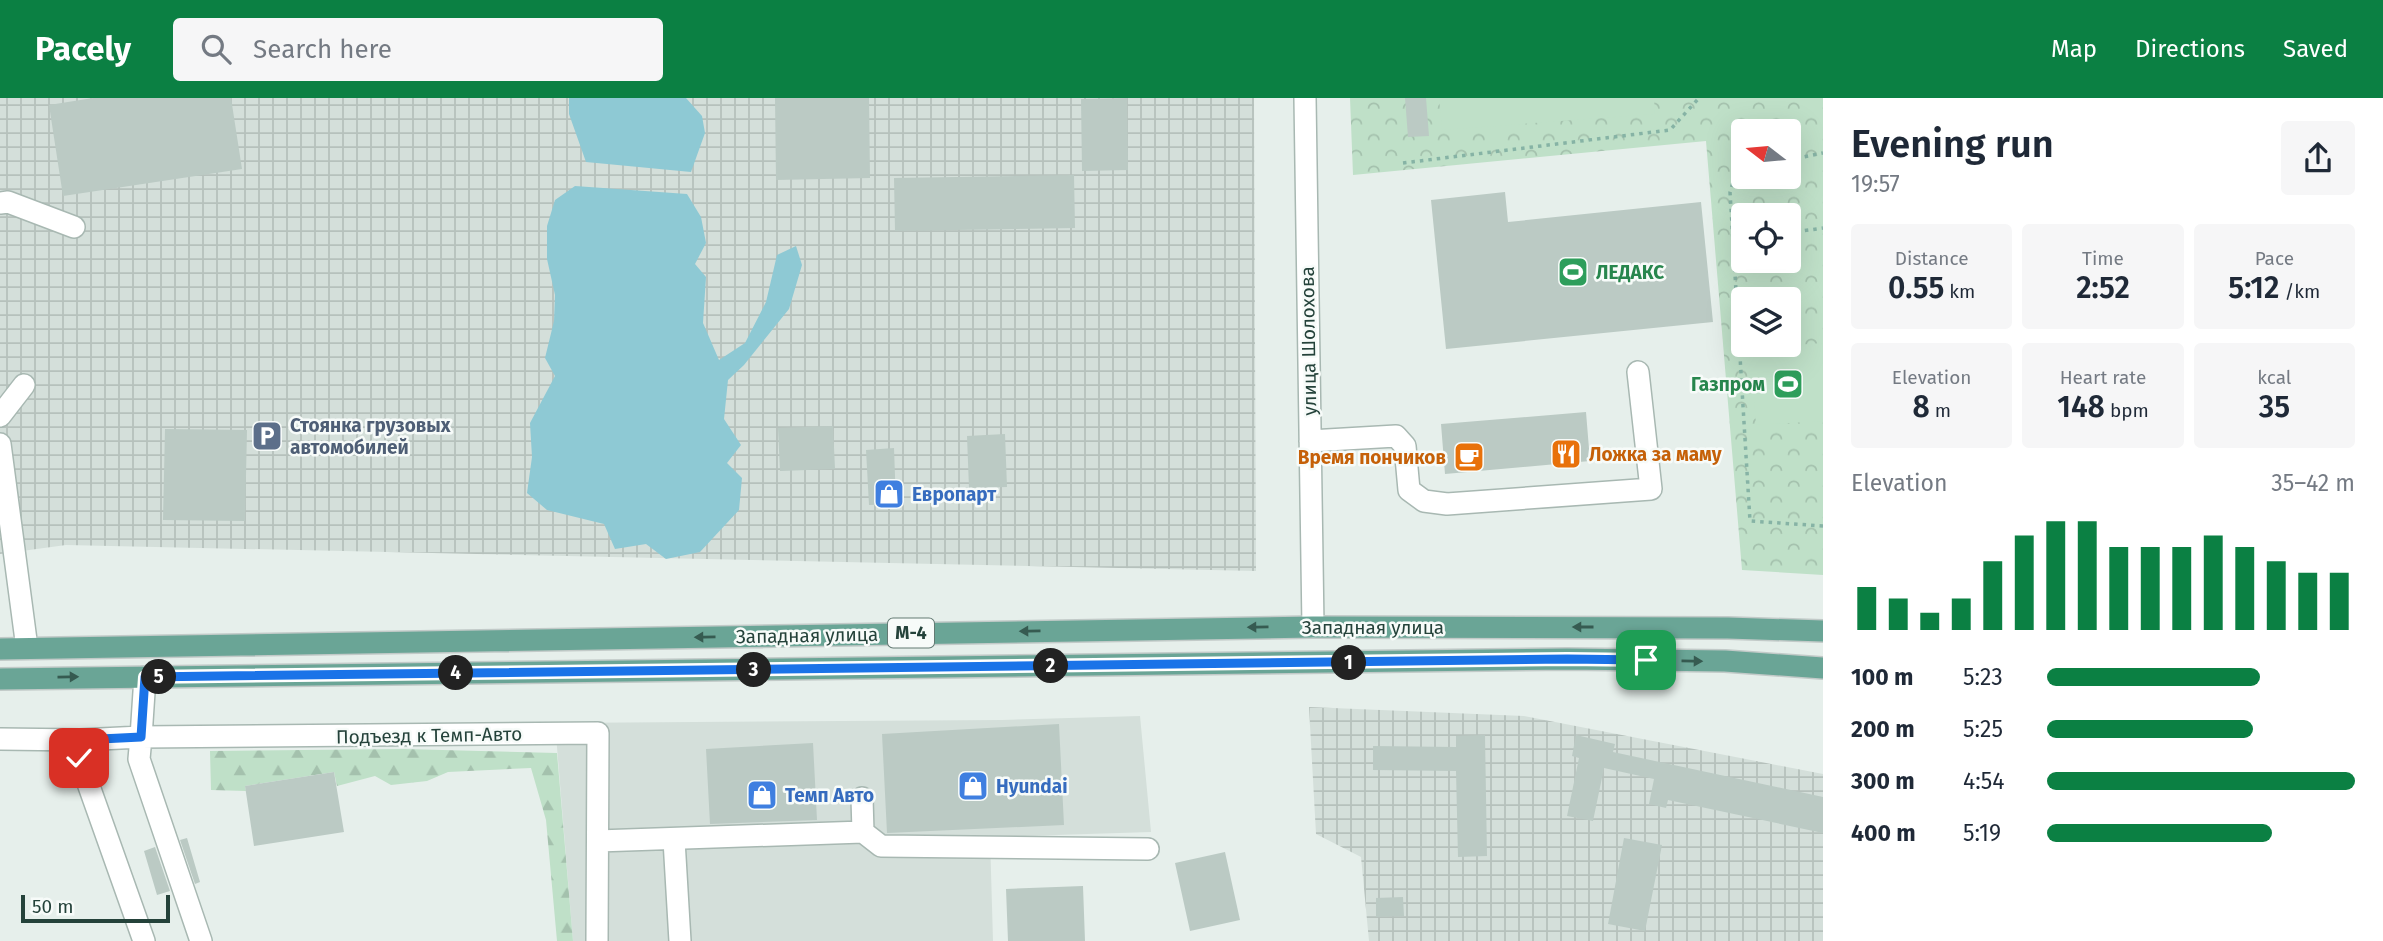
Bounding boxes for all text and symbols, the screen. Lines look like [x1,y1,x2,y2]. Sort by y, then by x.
search box [173,18,663,81]
text: Pacely [35,29,131,69]
icon: search [197,30,235,68]
text: Search here [253,34,392,65]
text: Map [2051,35,2097,63]
text: Directions [2135,35,2245,63]
text: Saved [2283,35,2348,63]
north arrow [1731,119,1801,189]
map controls [1731,119,1801,357]
text: Evening run [1851,121,2054,167]
button: share [2281,121,2355,195]
text: 19:57 [1851,170,1900,198]
button: locate [1731,203,1801,273]
text: Distance [1895,247,1969,270]
text: Time [2082,247,2124,270]
text: Pace [2255,247,2294,270]
sports icon: ЛЕДАКС [1556,255,1590,289]
place label: ЛЕДАКС [1596,261,1664,284]
street label: улица Шолохова [1296,266,1321,416]
text: 0.55 [1888,270,1944,306]
text: 2:52 [2076,270,2130,306]
text: 5:12 [2228,270,2279,306]
text: km [1944,280,1975,303]
text: /km [2279,280,2320,303]
button: layers [1731,287,1801,357]
text: Elevation [1892,366,1971,389]
text: Heart rate [2060,366,2146,389]
text: kcal [2257,366,2291,389]
sports icon: Газпром [1771,367,1805,401]
place label: Газпром [1691,373,1765,396]
text: 8 [1912,389,1930,425]
text: 148 [2057,389,2105,425]
text: 35 [2259,389,2290,425]
text: m [1930,399,1951,422]
text: bpm [2105,399,2149,422]
place label: Стоянка грузовых автомобилей [290,414,451,459]
parking icon: Стоянка грузовых автомобилей [250,419,284,453]
restaurant icon: Ложка за маму [1549,437,1583,471]
cafe icon: Время пончиков [1452,440,1486,474]
place label: Ложка за маму [1589,443,1722,466]
place label: Время пончиков [1298,446,1446,469]
text: Elevation [1851,469,1947,497]
text: 35–42 m [2271,469,2355,497]
shop icon: Европарт [872,477,906,511]
place label: Европарт [912,483,997,506]
street label: Западная улица [1302,616,1444,639]
road number: М-4 [888,618,934,648]
one-way arrow [1572,621,1594,633]
one-way arrow [1247,622,1269,633]
street label: Западная улица [736,623,878,648]
one-way arrow [1019,625,1041,637]
pin [1616,630,1676,690]
one-way arrow [694,631,716,643]
icon: arrive [1627,641,1665,679]
pin: 1 [1332,646,1366,680]
pin: 2 [1034,648,1068,684]
text: 1 [1344,651,1353,674]
pin: 3 [736,652,772,688]
text: 2 [1046,654,1055,677]
one-way arrow [1681,655,1703,667]
pin: 4 [438,656,474,690]
text: 3 [749,658,758,681]
pin: 5 [142,660,176,694]
text: 4 [450,661,461,684]
text: 100 m [1851,663,1913,691]
text: 5:23 [1963,663,2003,691]
text: 5 [153,665,164,688]
one-way arrow [57,672,79,683]
text: 200 m [1851,715,1915,743]
text: 5:25 [1963,715,2003,743]
street label: Подъезд к Темп-Авто [336,722,522,749]
pin [49,728,109,788]
icon: check [60,739,98,777]
text: 300 m [1851,767,1915,795]
text: 4:54 [1963,767,2005,795]
shop icon: Hyundai [956,769,990,803]
place label: Hyundai [996,775,1068,798]
shop icon: Темп Авто [745,778,779,812]
place label: Темп Авто [785,784,874,807]
text: 400 m [1851,819,1916,847]
text: 5:19 [1963,819,2001,847]
scale bar [21,892,170,924]
text: 50 m [32,895,73,918]

